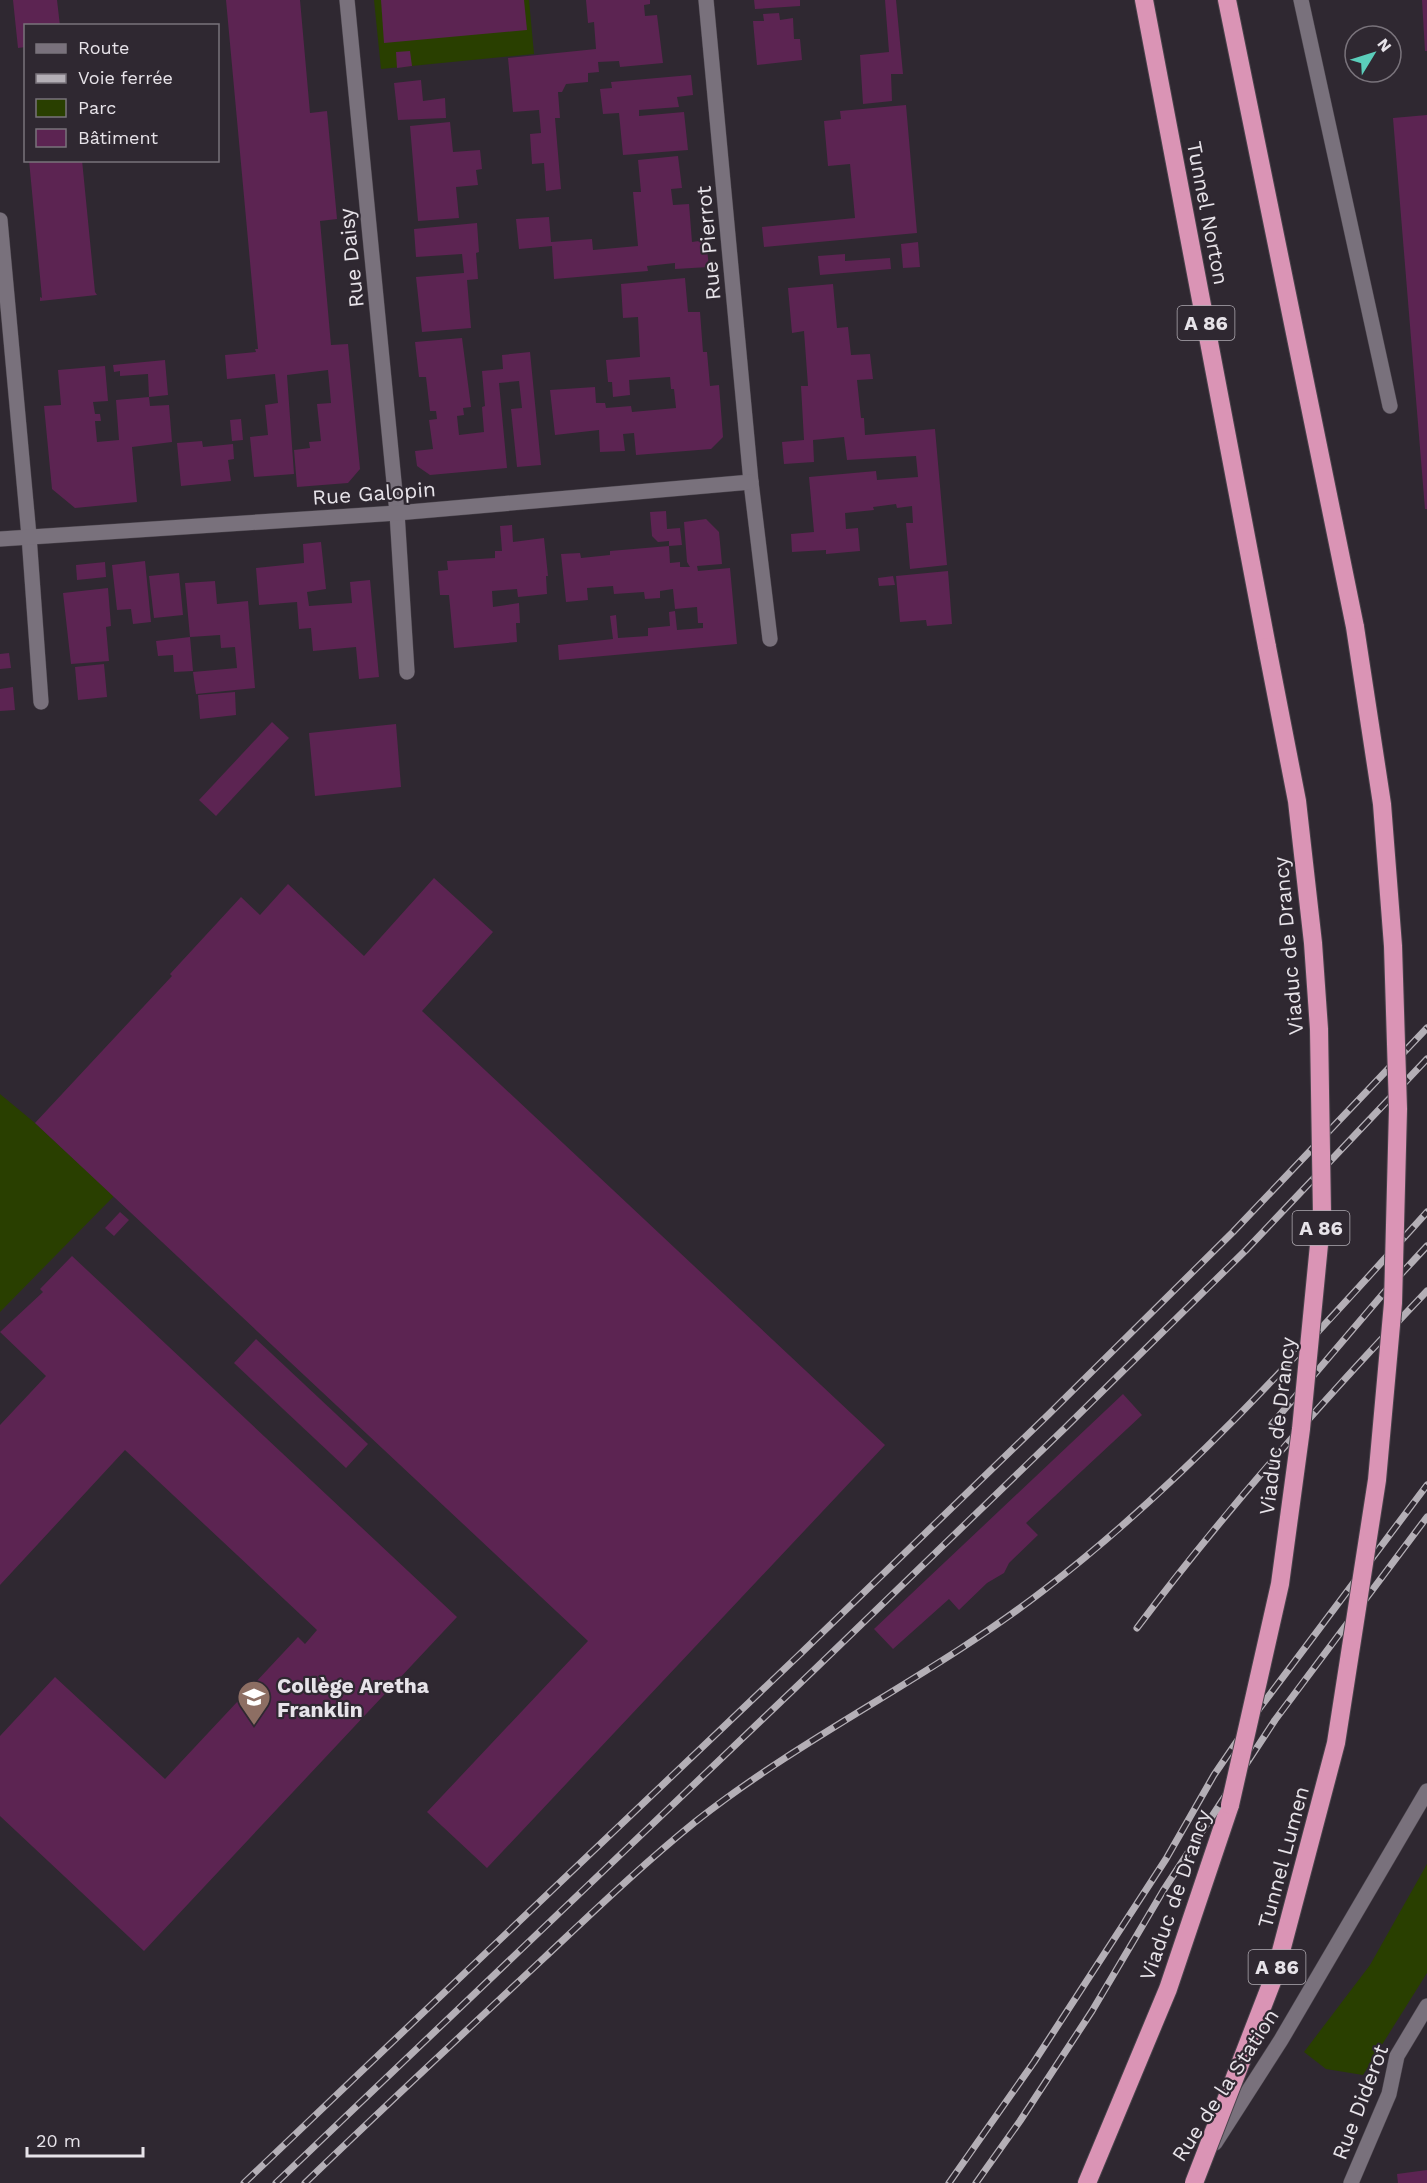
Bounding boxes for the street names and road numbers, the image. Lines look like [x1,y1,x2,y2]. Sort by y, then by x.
street label: Tunnel Norton [1182,139,1234,287]
street label: Rue Pierrot [691,185,725,301]
street label: Rue Daisy [333,207,369,309]
road number: A 86 [1178,306,1234,340]
street label: Rue Galopin [311,476,437,510]
street label: Viaduc de Drancy [1268,856,1308,1036]
road number: A 86 [1292,1211,1350,1245]
street label: Viaduc de Drancy [1254,1336,1300,1516]
street label: Tunnel Lumen [1252,1783,1314,1931]
street label: Viaduc de Drancy [1134,1806,1216,1984]
road number: A 86 [1248,1950,1306,1984]
street label: Rue de la Station [1166,2004,1284,2166]
street label: Rue Diderot [1327,2041,1393,2163]

